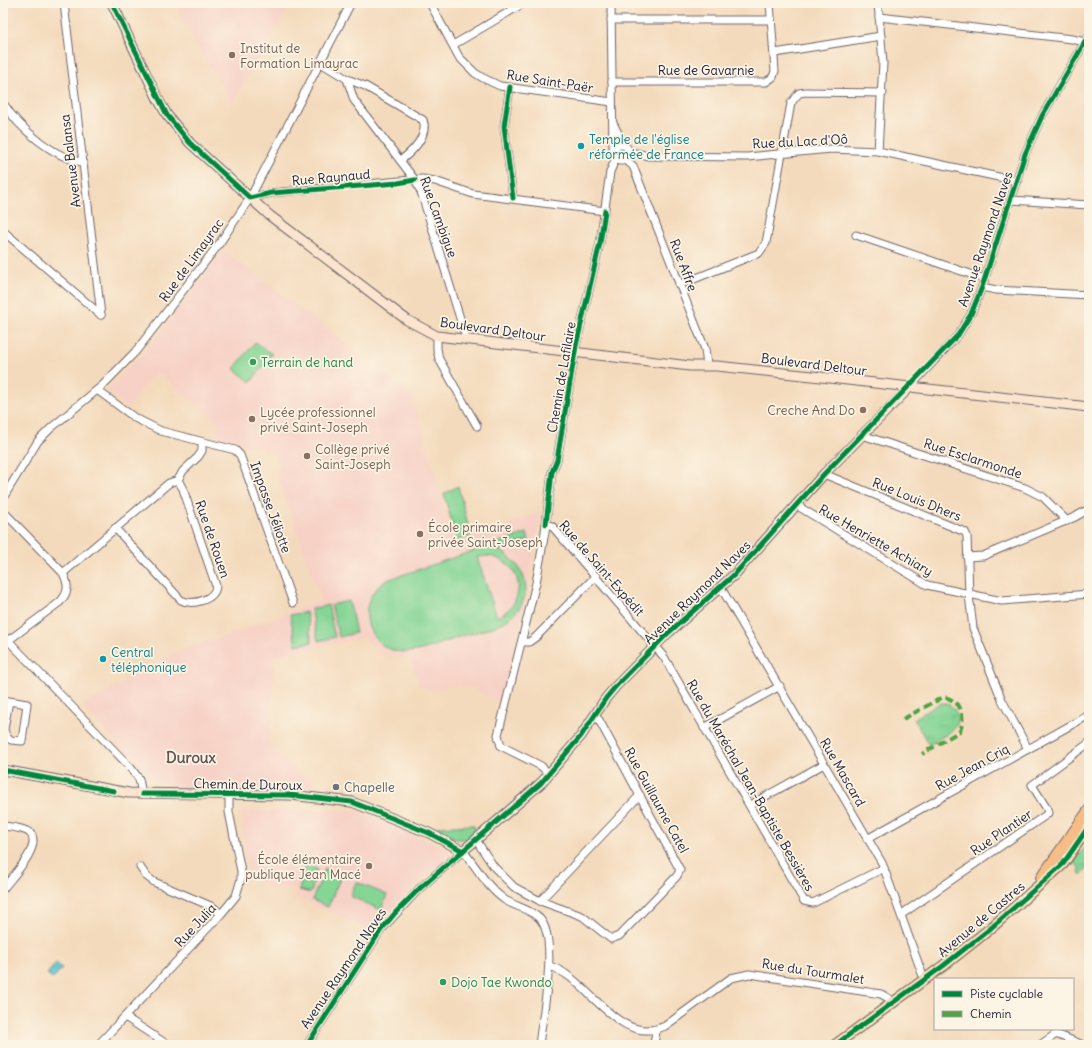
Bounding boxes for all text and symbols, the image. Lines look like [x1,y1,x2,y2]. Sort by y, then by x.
place label: Institut de Formation Limayrac [240,40,359,72]
marker: Institut de Formation Limayrac [227,50,237,60]
street label: Rue de Gavarnie [658,62,754,79]
street label: Rue Saint-Paër [505,66,595,97]
street label: Avenue Balansa [56,113,85,209]
place label: Temple de l'église réformée de France [589,131,704,163]
street label: Rue du Lac d'Oô [752,131,848,152]
marker: Temple de l'église réformée de France [576,141,586,151]
street label: Rue Raynaud [291,166,371,189]
street label: Avenue Raymond Naves [954,169,1017,309]
street label: Rue Cambigue [416,174,461,260]
street label: Rue de Limayrac [156,215,228,305]
street label: Rue Affre [666,237,701,294]
street label: Boulevard Deltour [439,314,548,345]
street label: Chemin de Lafilaire [543,320,580,434]
street label: Boulevard Deltour [760,350,869,380]
place label: Terrain de hand [261,354,353,371]
marker: Terrain de hand [248,357,258,367]
place label: Creche And Do [767,402,855,419]
place label: Lycée professionnel privé Saint-Joseph [260,404,376,436]
marker: Creche And Do [858,405,868,415]
marker: Lycée professionnel privé Saint-Joseph [247,414,257,424]
street label: Rue Esclarmonde [921,435,1024,482]
place label: Collège privé Saint-Joseph [315,441,391,473]
marker: Collège privé Saint-Joseph [302,451,312,461]
street label: Impasse Jéliotte [246,459,295,555]
street label: Rue Louis Dhers [870,474,964,525]
street label: Rue de Rouen [191,498,234,581]
street label: Rue Henriette Achiary [816,501,936,580]
street label: Rue de Saint-Expédit [555,517,648,620]
place label: École primaire privée Saint-Joseph [428,518,543,551]
marker: École primaire privée Saint-Joseph [415,529,425,539]
street label: Avenue Raymond Naves [640,537,754,648]
place label: Central téléphonique [111,644,187,676]
marker: Central téléphonique [98,654,108,664]
street label: Rue du Maréchal Jean-Baptiste Bessières [683,676,818,894]
street label: Rue Mascard [816,735,869,810]
street label: Rue Jean Criq [933,740,1012,795]
street label: Rue Guillaume Catel [621,745,693,856]
district label: Duroux [166,748,217,767]
street label: Chemin de Duroux [193,775,303,794]
place label: Chapelle [344,779,395,796]
marker: Chapelle [331,782,341,792]
street label: Rue Plantier [967,805,1036,859]
place label: École élémentaire publique Jean Macé [245,850,361,883]
marker: École élémentaire publique Jean Macé [364,861,374,871]
street label: Avenue de Castres [934,878,1028,961]
street label: Rue Julia [171,900,220,951]
street label: Avenue Raymond Naves [297,905,390,1032]
street label: Rue du Tourmalet [761,955,866,988]
place label: Dojo Tae Kwondo [451,974,552,991]
marker: Dojo Tae Kwondo [438,977,448,987]
legend [934,978,1074,1030]
text: Piste cyclable [970,986,1043,1001]
text: Chemin [970,1006,1012,1021]

